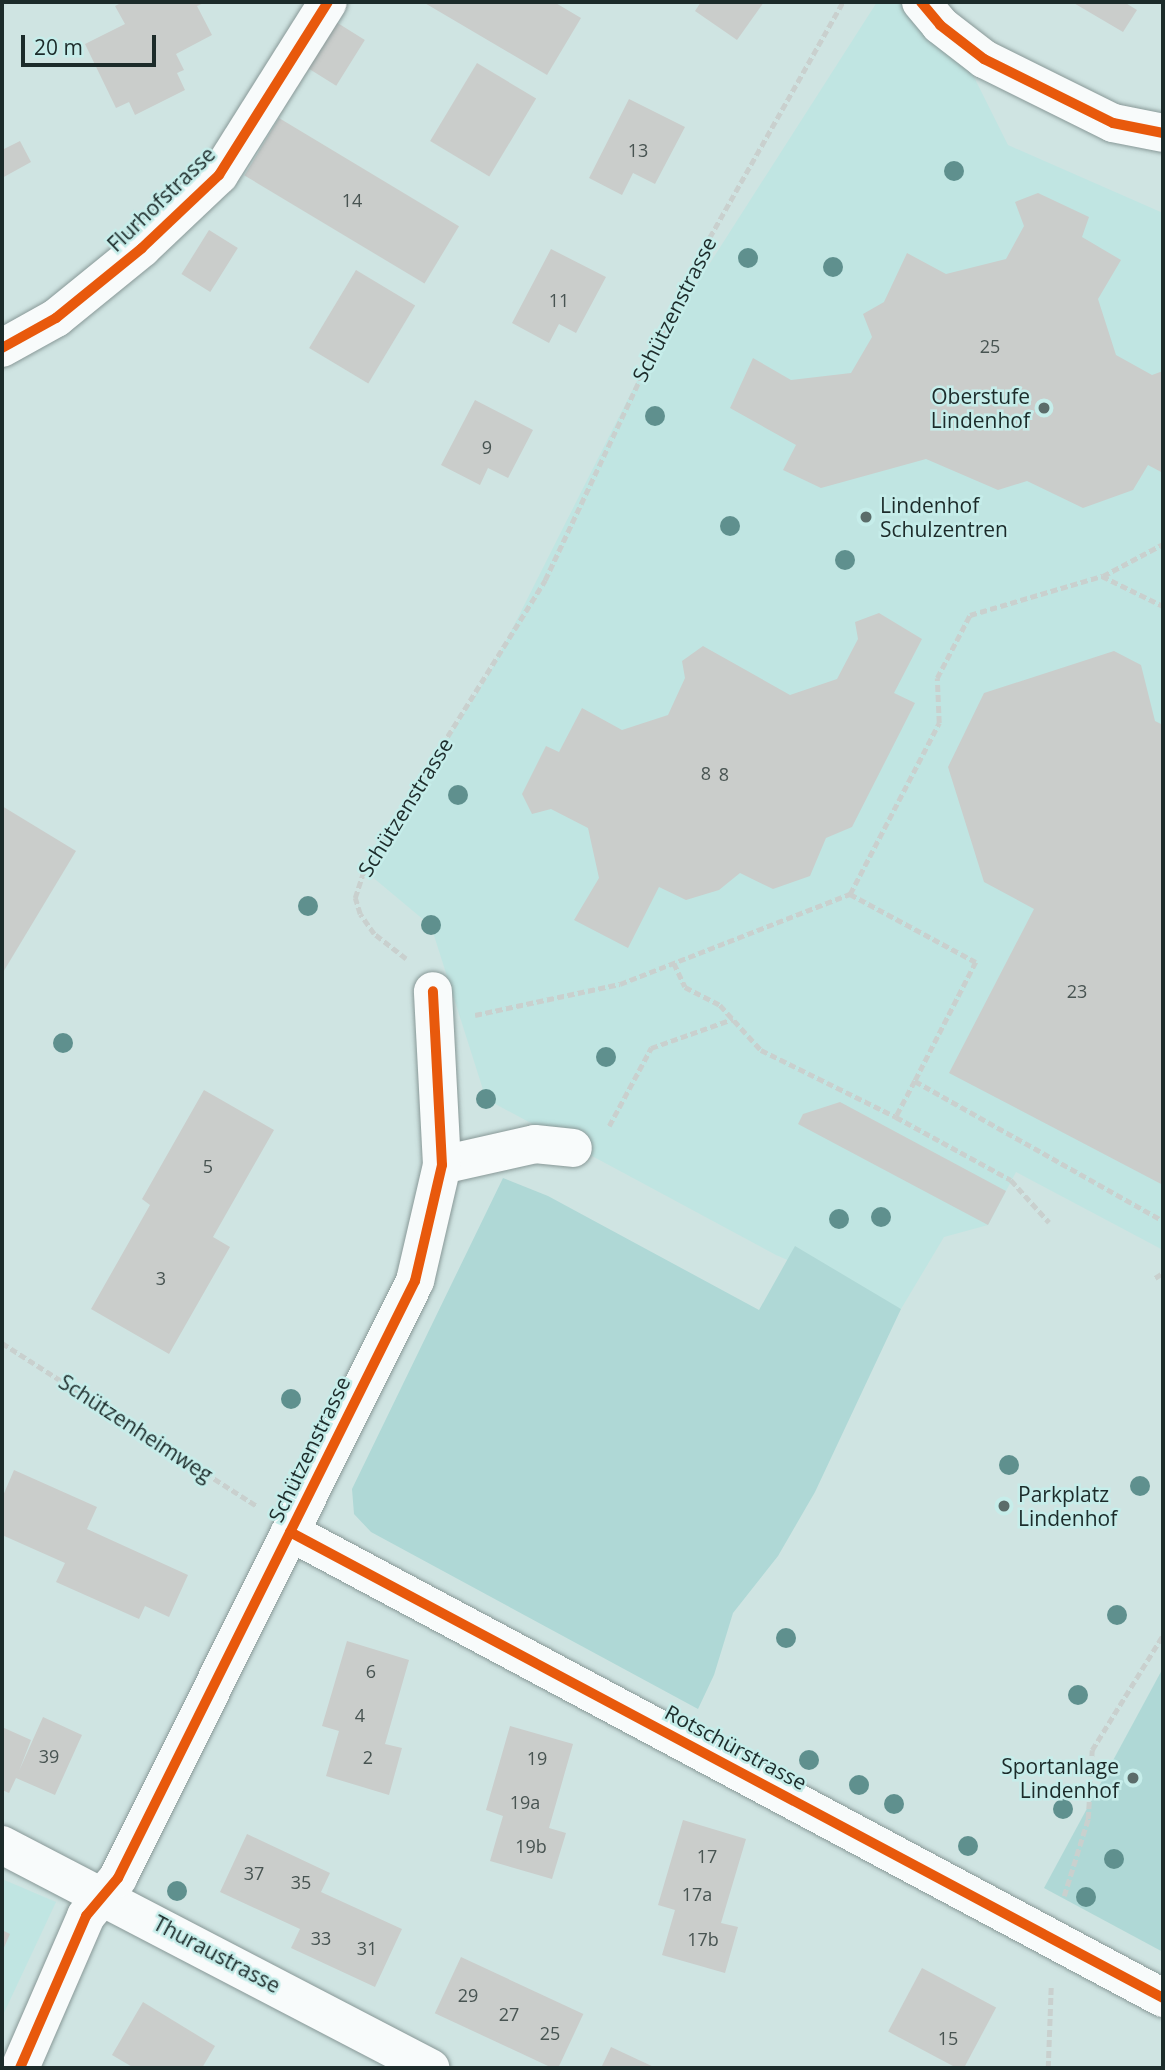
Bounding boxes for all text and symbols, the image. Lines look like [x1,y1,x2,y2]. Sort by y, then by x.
scale bar [24,21,159,65]
text: 20 m [34,33,83,61]
house number: 13 [628,139,648,161]
street label: Flurhofstrasse [102,141,220,257]
house number: 14 [342,189,362,211]
street label: Schützenstrasse [627,232,721,386]
house number: 11 [549,289,569,311]
house number: 25 [980,335,1000,357]
place label: Oberstufe Lindenhof [931,383,1030,433]
marker: Oberstufe Lindenhof [1036,400,1052,416]
house number: 9 [482,436,492,458]
place label: Lindenhof Schulzentren [880,492,1008,542]
marker: Lindenhof Schulzentren [858,509,874,525]
street label: Schützenstrasse [352,733,458,881]
house number: 8 [701,762,711,784]
house number: 8 [719,763,729,785]
house number: 23 [1067,980,1087,1002]
house number: 5 [203,1155,213,1177]
house number: 3 [156,1267,166,1289]
street label: Schützenheimweg [54,1369,218,1487]
street label: Schützenstrasse [263,1372,355,1526]
place label: Parkplatz Lindenhof [1018,1481,1117,1531]
marker: Parkplatz Lindenhof [996,1498,1012,1514]
house number: 6 [366,1660,376,1682]
street label: Rotschürstrasse [661,1699,811,1795]
house number: 4 [355,1704,365,1726]
house number: 39 [39,1745,59,1767]
house number: 2 [363,1746,373,1768]
house number: 19 [527,1747,547,1769]
place label: Sportanlage Lindenhof [1001,1753,1119,1803]
marker: Sportanlage Lindenhof [1125,1770,1141,1786]
house number: 19a [510,1791,540,1813]
house number: 19b [515,1835,547,1857]
house number: 17 [697,1845,717,1867]
house number: 37 [244,1862,264,1884]
house number: 35 [291,1871,311,1893]
house number: 17a [682,1883,712,1905]
street label: Thuraustrasse [149,1910,285,1998]
house number: 33 [311,1927,331,1949]
house number: 17b [687,1928,719,1950]
house number: 31 [357,1937,377,1959]
house number: 29 [458,1984,478,2006]
house number: 27 [499,2003,519,2025]
house number: 25 [540,2022,560,2044]
house number: 15 [938,2027,958,2049]

